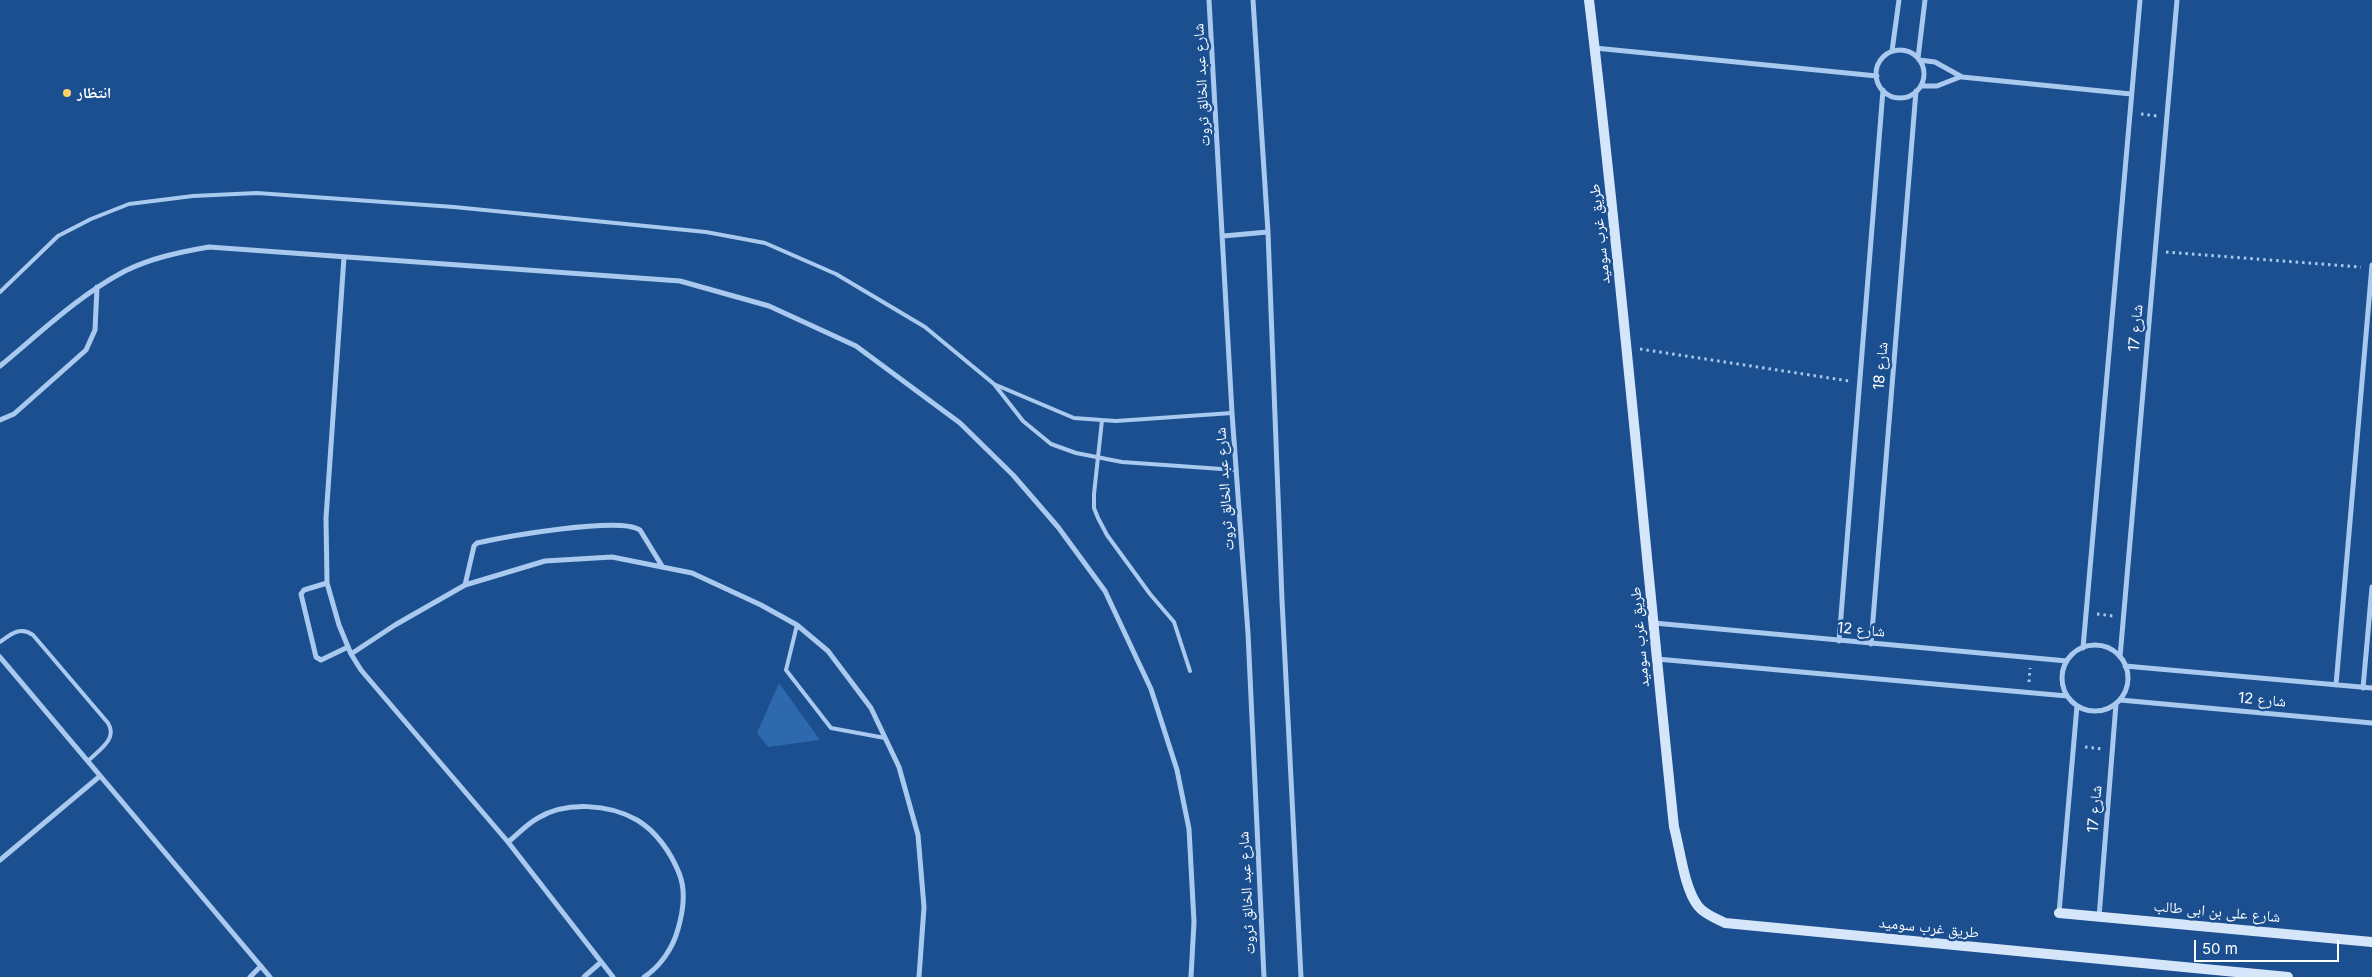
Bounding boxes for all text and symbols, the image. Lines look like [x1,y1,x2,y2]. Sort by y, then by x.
street label: شارع عبد الخالق ثروت [1190,23,1214,147]
place label: انتظار [77,84,111,102]
marker: انتظار [61,87,73,99]
street label: طريق غرب سوميد [1586,183,1614,285]
street label: شارع 17 [2125,304,2147,352]
street label: شارع 18 [1870,341,1892,391]
street label: شارع عبد الخالق ثروت [1212,427,1238,551]
street label: طريق غرب سوميد [1627,586,1653,688]
street label: شارع 12 [1836,619,1886,641]
street label: شارع 12 [2237,689,2287,711]
street label: شارع 17 [2084,785,2106,833]
street label: شارع عبد الخالق ثروت [1235,831,1259,955]
street label: شارع على بن ابى طالب [2153,898,2281,926]
street label: طريق غرب سوميد [1878,914,1980,942]
scale bar [2197,930,2342,962]
text: 50 m [2202,939,2238,958]

